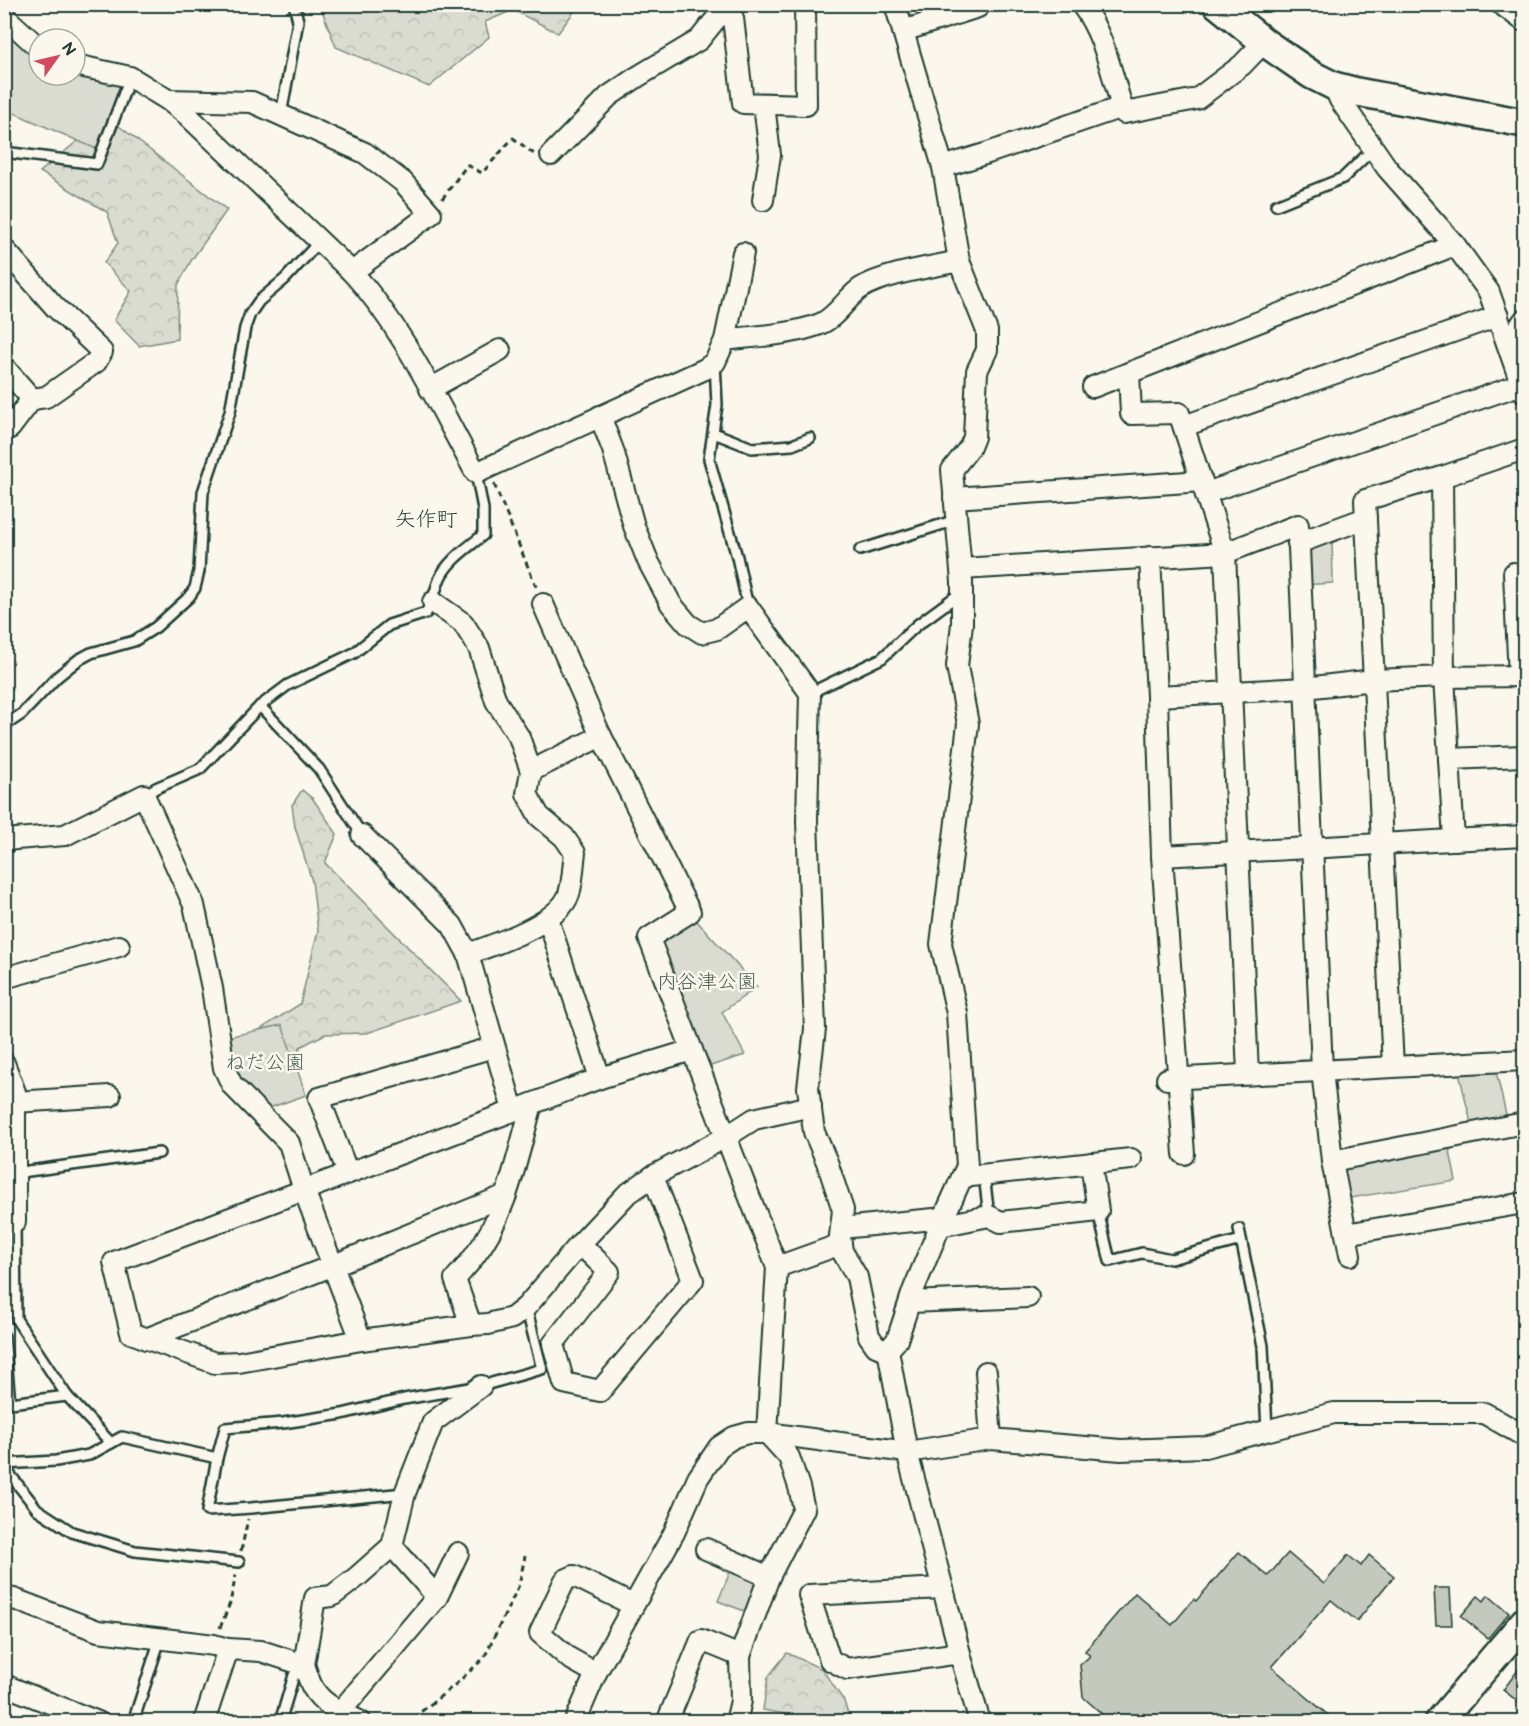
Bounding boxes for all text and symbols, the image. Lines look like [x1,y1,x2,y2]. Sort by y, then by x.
north arrow [27,27,87,87]
text: N [57,39,79,60]
district label: 矢作町 [395,507,458,532]
park label: 内谷津公園 [657,970,757,994]
park label: ねだ公園 [225,1051,305,1075]

